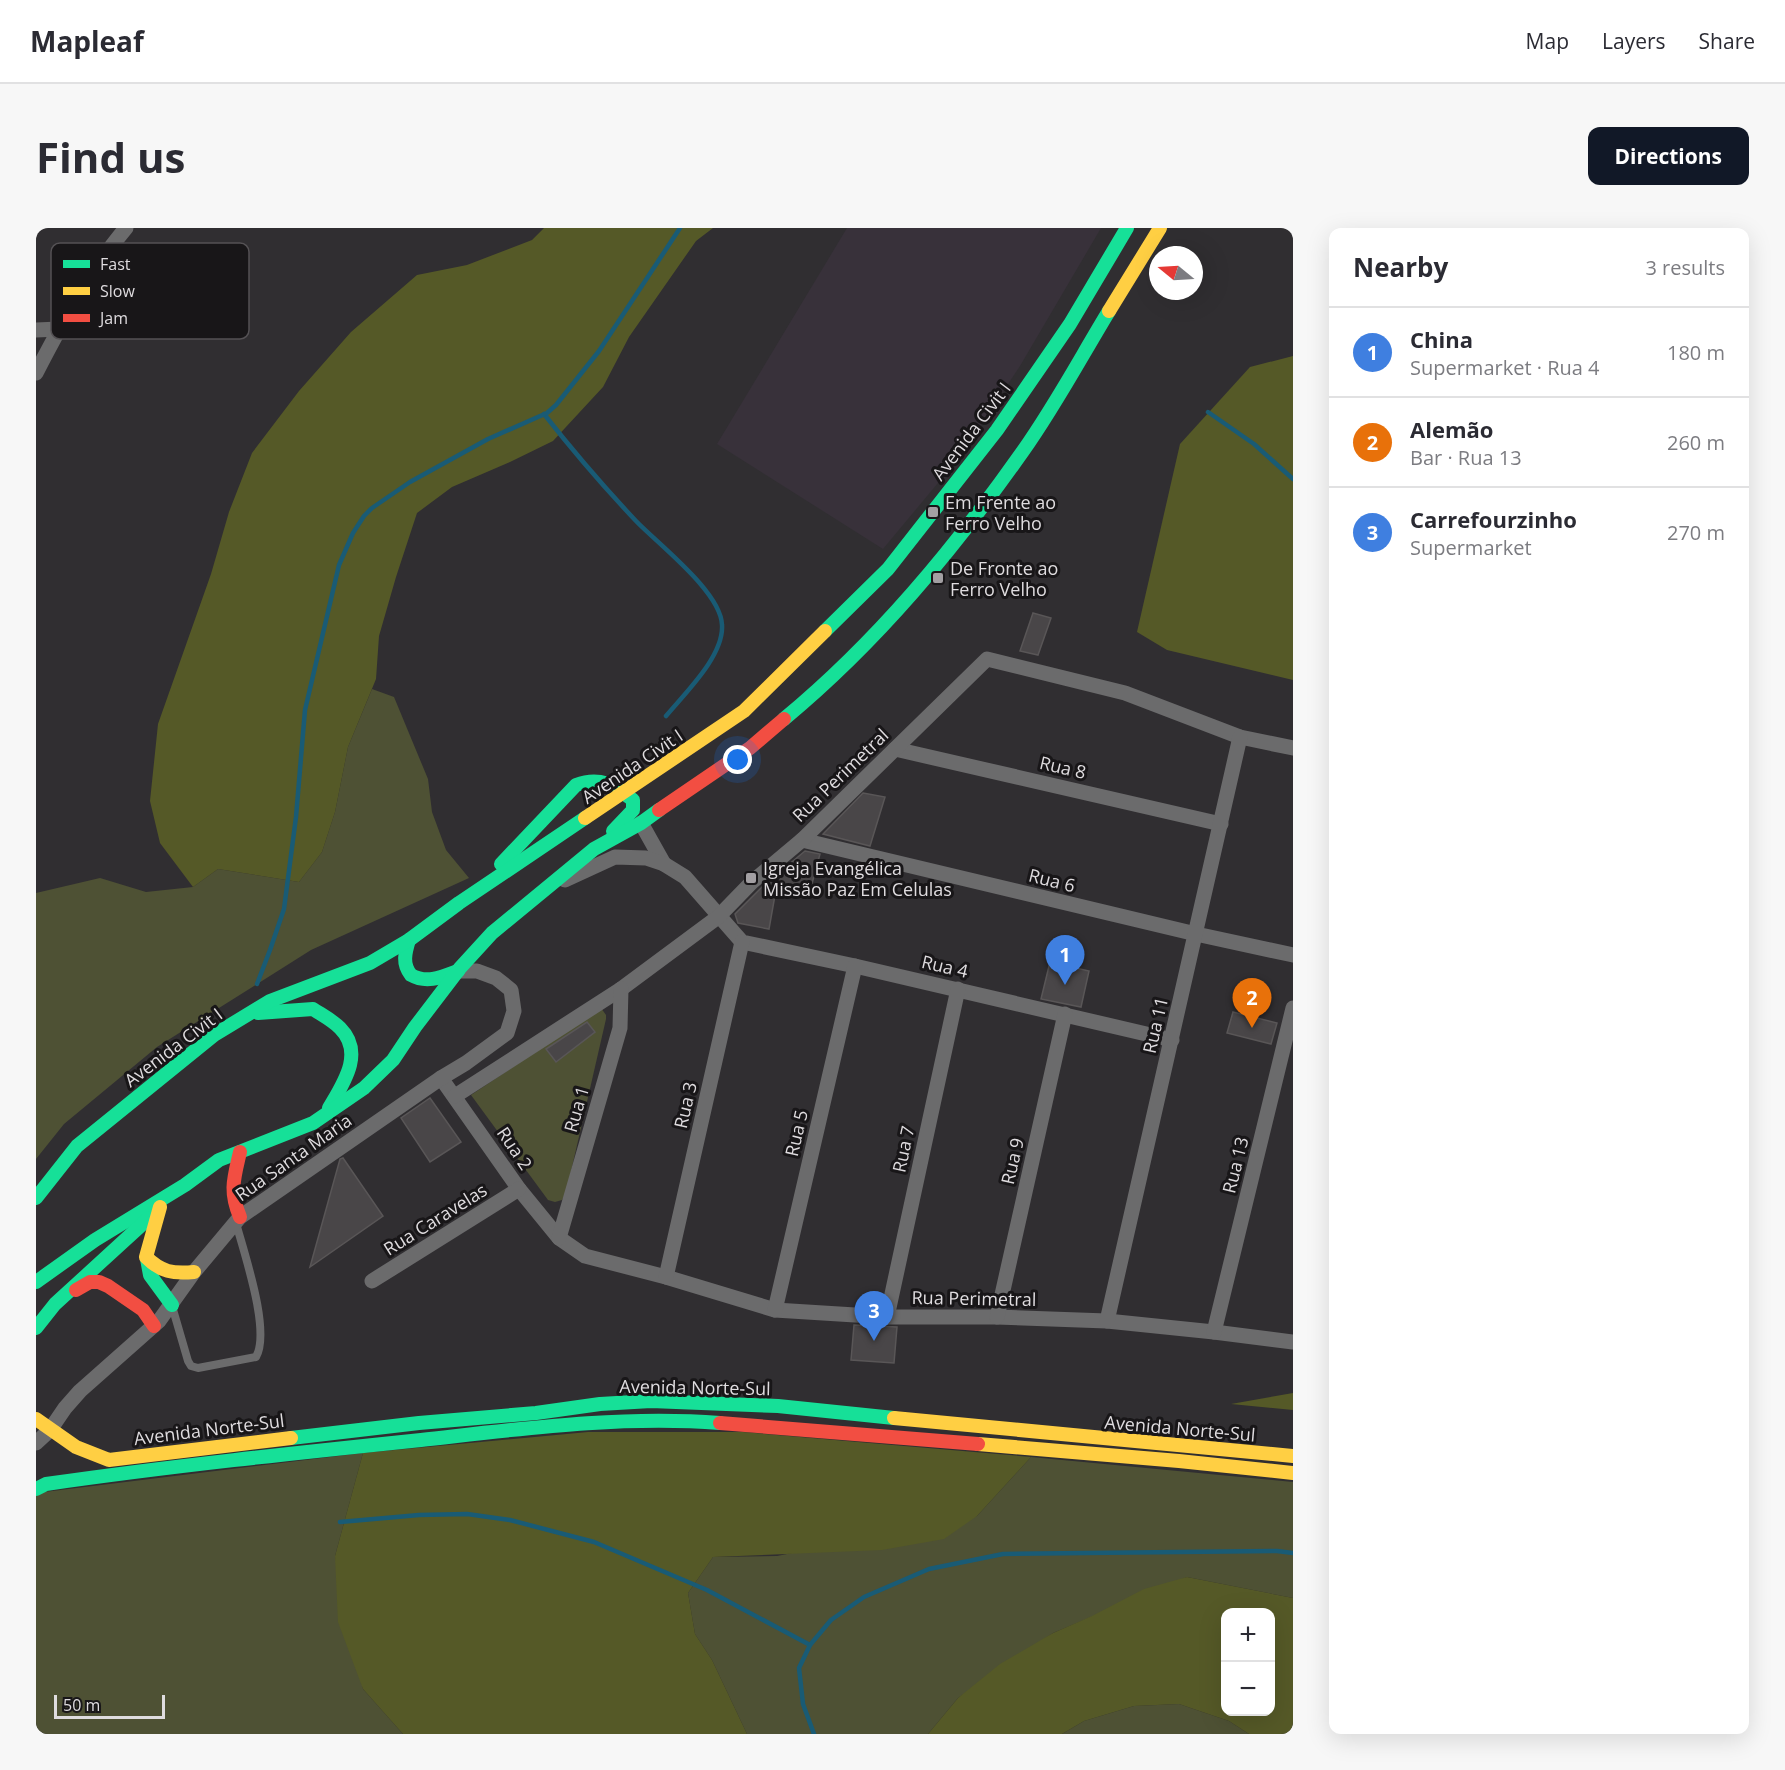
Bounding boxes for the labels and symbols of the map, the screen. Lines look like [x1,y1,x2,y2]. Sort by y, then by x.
legend [51,243,249,339]
north arrow [1149,246,1203,300]
text: Fast [100,253,131,275]
text: Slow [100,280,135,302]
text: Jam [98,307,128,329]
street label: Avenida Civit I [926,377,1016,485]
place label: Em Frente ao Ferro Velho [945,490,1056,535]
marker: Em Frente ao Ferro Velho [926,505,940,519]
place label: De Fronte ao Ferro Velho [950,556,1058,601]
marker: De Fronte ao Ferro Velho [931,571,945,585]
street label: Avenida Civit I [577,723,687,809]
street label: Rua Perimetral [787,723,893,827]
your location [723,745,752,774]
street label: Rua 8 [1037,750,1089,784]
place label: Igreja Evangélica Missão Paz Em Celulas [763,856,952,901]
street label: Rua 6 [1026,863,1078,897]
marker: Igreja Evangélica Missão Paz Em Celulas [744,871,758,885]
pin: 1 [1046,936,1084,985]
street label: Rua 4 [919,949,971,983]
pin: 2 [1232,978,1272,1028]
street label: Rua 11 [1137,994,1173,1056]
street label: Avenida Civit I [119,1002,227,1092]
street label: Rua 3 [668,1079,702,1131]
street label: Rua 1 [558,1083,594,1135]
street label: Rua 5 [779,1107,813,1159]
street label: Rua Santa Maria [230,1108,356,1206]
street label: Rua 2 [492,1122,538,1174]
street label: Rua 7 [886,1123,920,1175]
street label: Rua 13 [1216,1134,1254,1196]
street label: Rua 9 [995,1135,1029,1187]
street label: Rua Caravelas [379,1178,491,1260]
street label: Rua Perimetral [911,1285,1037,1311]
pin: 3 [854,1292,894,1341]
street label: Avenida Norte-Sul [619,1374,771,1400]
street label: Avenida Norte-Sul [132,1408,286,1450]
street label: Avenida Norte-Sul [1104,1409,1256,1447]
scale bar [54,1692,165,1720]

